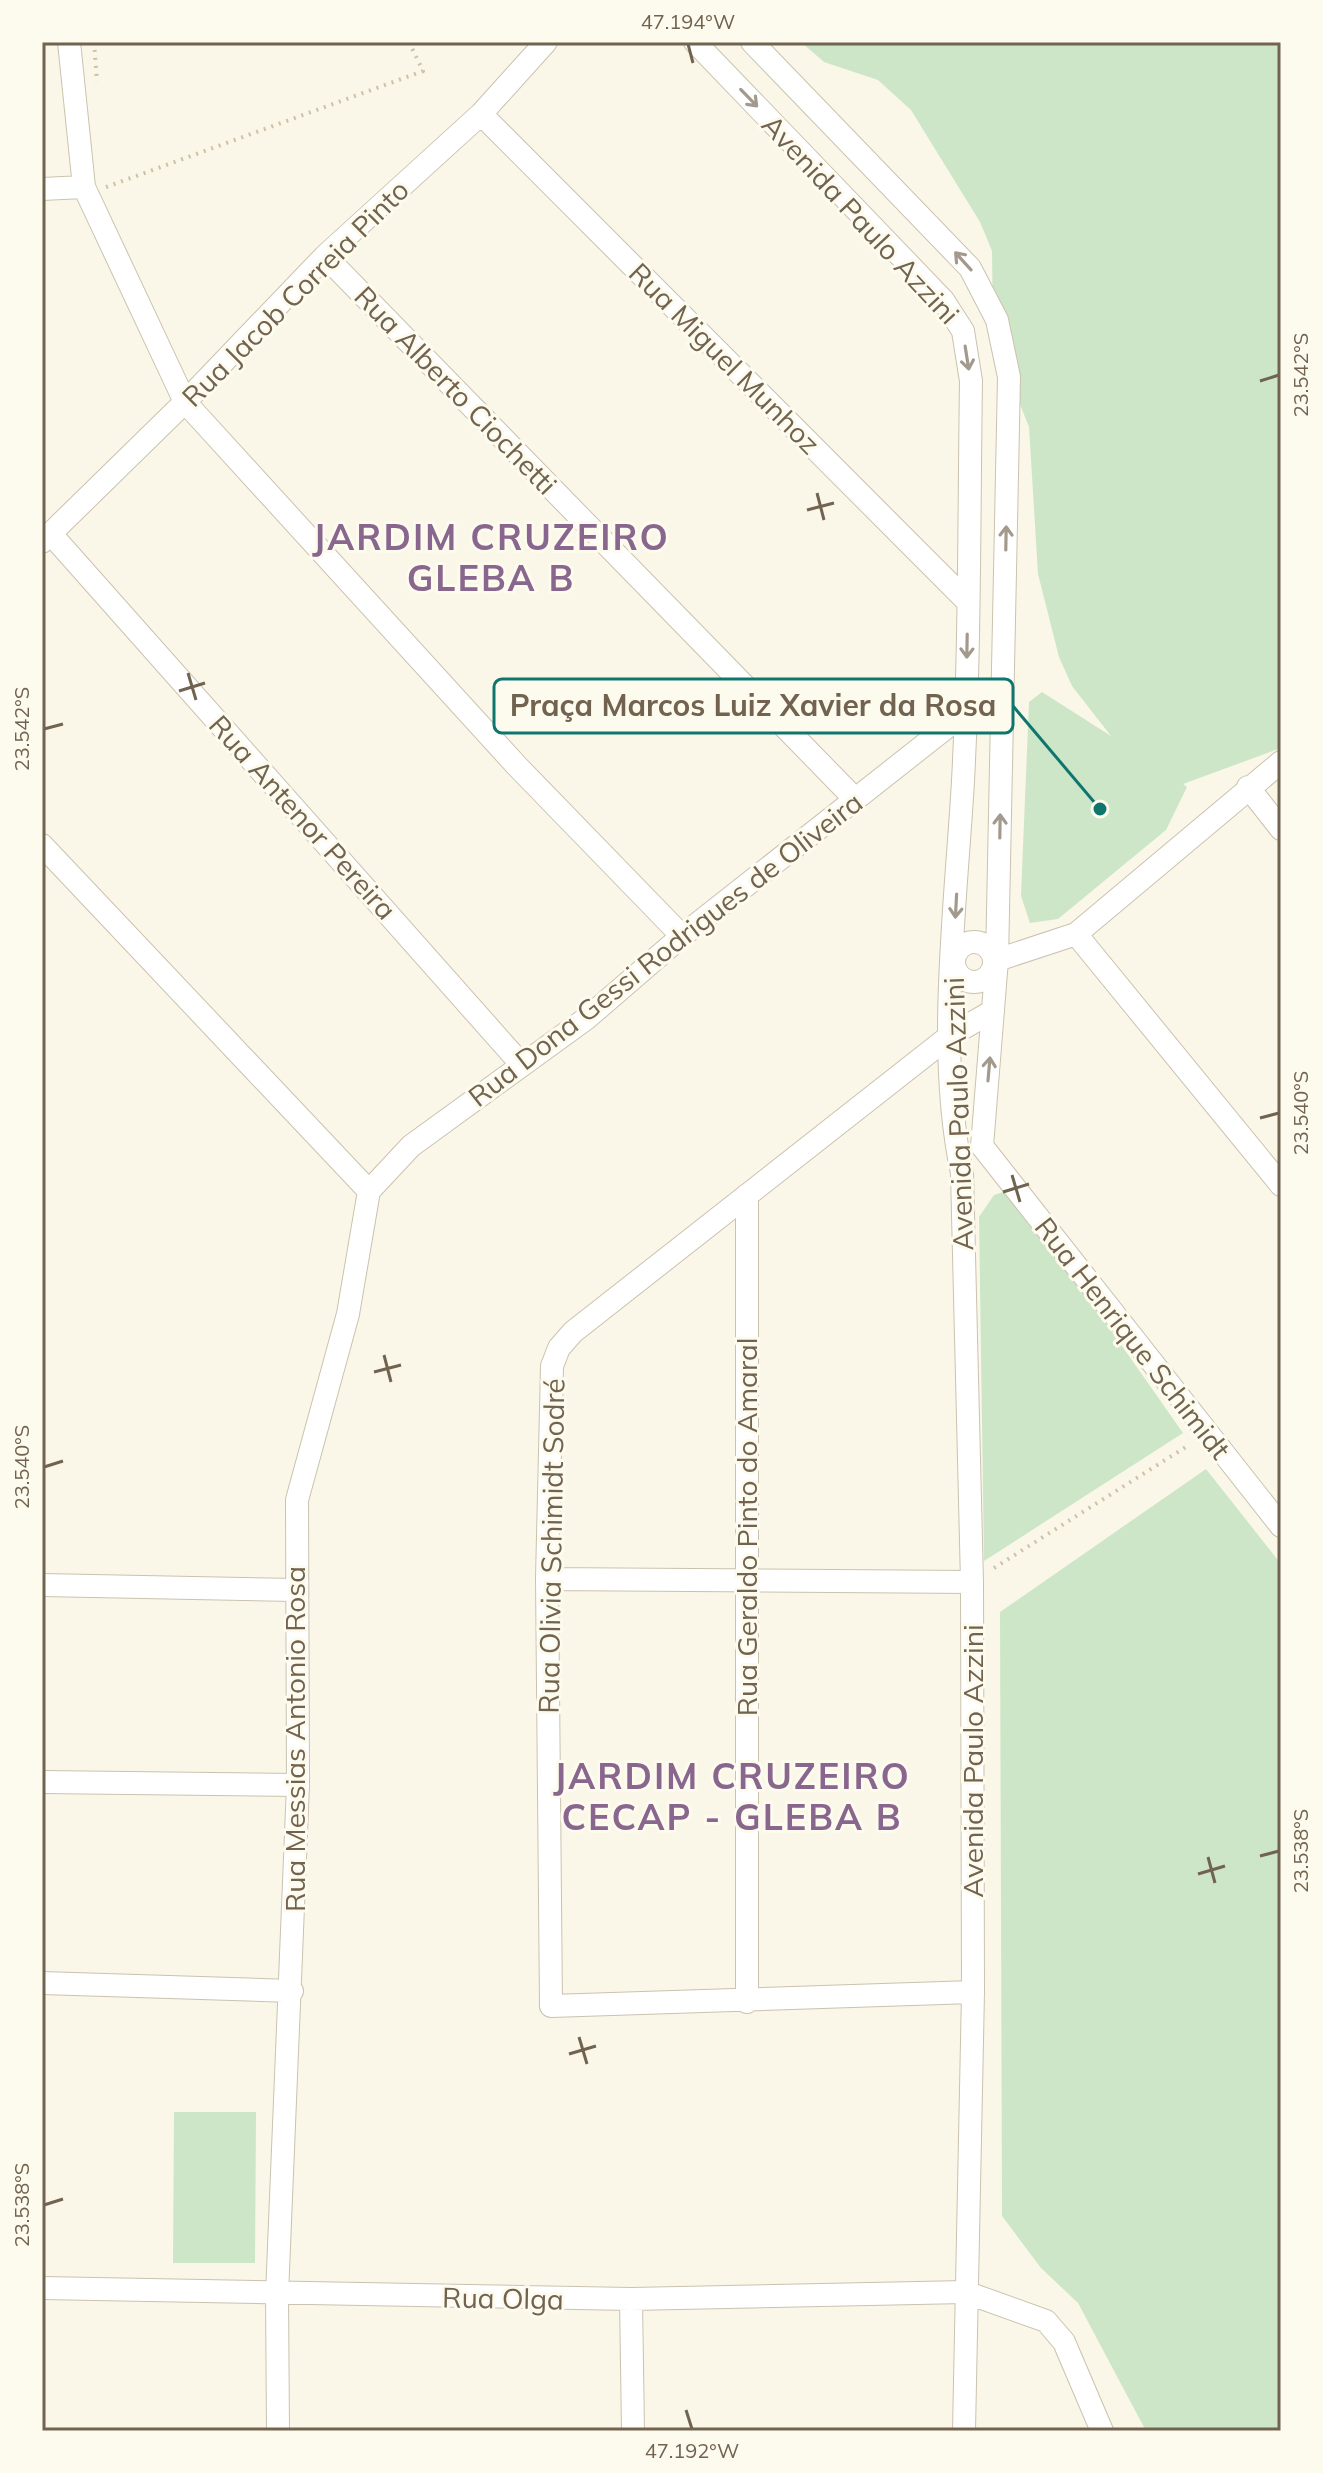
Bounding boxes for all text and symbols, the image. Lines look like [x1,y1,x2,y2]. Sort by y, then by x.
text: 47.194°W [641,9,735,34]
one-way arrow [740,88,759,108]
street label: Avenida Paulo Azzini [755,107,967,331]
street label: Rua Jacob Correia Pinto [174,172,416,414]
one-way arrow [954,251,972,271]
street label: Rua Miguel Munhoz [622,255,828,461]
street label: Rua Alberto Ciochetti [348,279,564,501]
text: 23.542°S [1288,333,1313,417]
one-way arrow [961,345,976,370]
district label: JARDIM CRUZEIRO GLEBA B [312,514,670,600]
one-way arrow [998,525,1013,552]
one-way arrow [960,632,975,659]
callout: Praça Marcos Luiz Xavier da Rosa [494,679,1013,733]
text: Praça Marcos Luiz Xavier da Rosa [510,686,996,724]
text: 23.542°S [9,687,34,771]
street label: Rua Antenor Pereira [202,708,404,926]
street label: Rua Dona Gessi Rodrigues de Oliveira [461,784,869,1114]
one-way arrow [992,813,1007,840]
one-way arrow [948,892,963,919]
street label: Avenida Paulo Azzini [936,977,980,1251]
one-way arrow [981,1056,996,1083]
text: 23.540°S [1288,1071,1313,1155]
street label: Rua Henrique Schimidt [1028,1210,1238,1466]
street label: Rua Geraldo Pinto do Amaral [729,1338,764,1716]
street label: Rua Olivia Schimidt Sodré [531,1378,571,1714]
text: 23.540°S [9,1425,34,1509]
street label: Rua Messias Antonio Rosa [277,1566,312,1912]
street label: Avenida Paulo Azzini [955,1624,990,1898]
district label: JARDIM CRUZEIRO CECAP - GLEBA B [553,1753,911,1839]
text: 23.538°S [1288,1809,1313,1893]
text: 23.538°S [9,2163,34,2247]
street label: Rua Olga [442,2279,564,2317]
text: 47.192°W [645,2438,739,2463]

